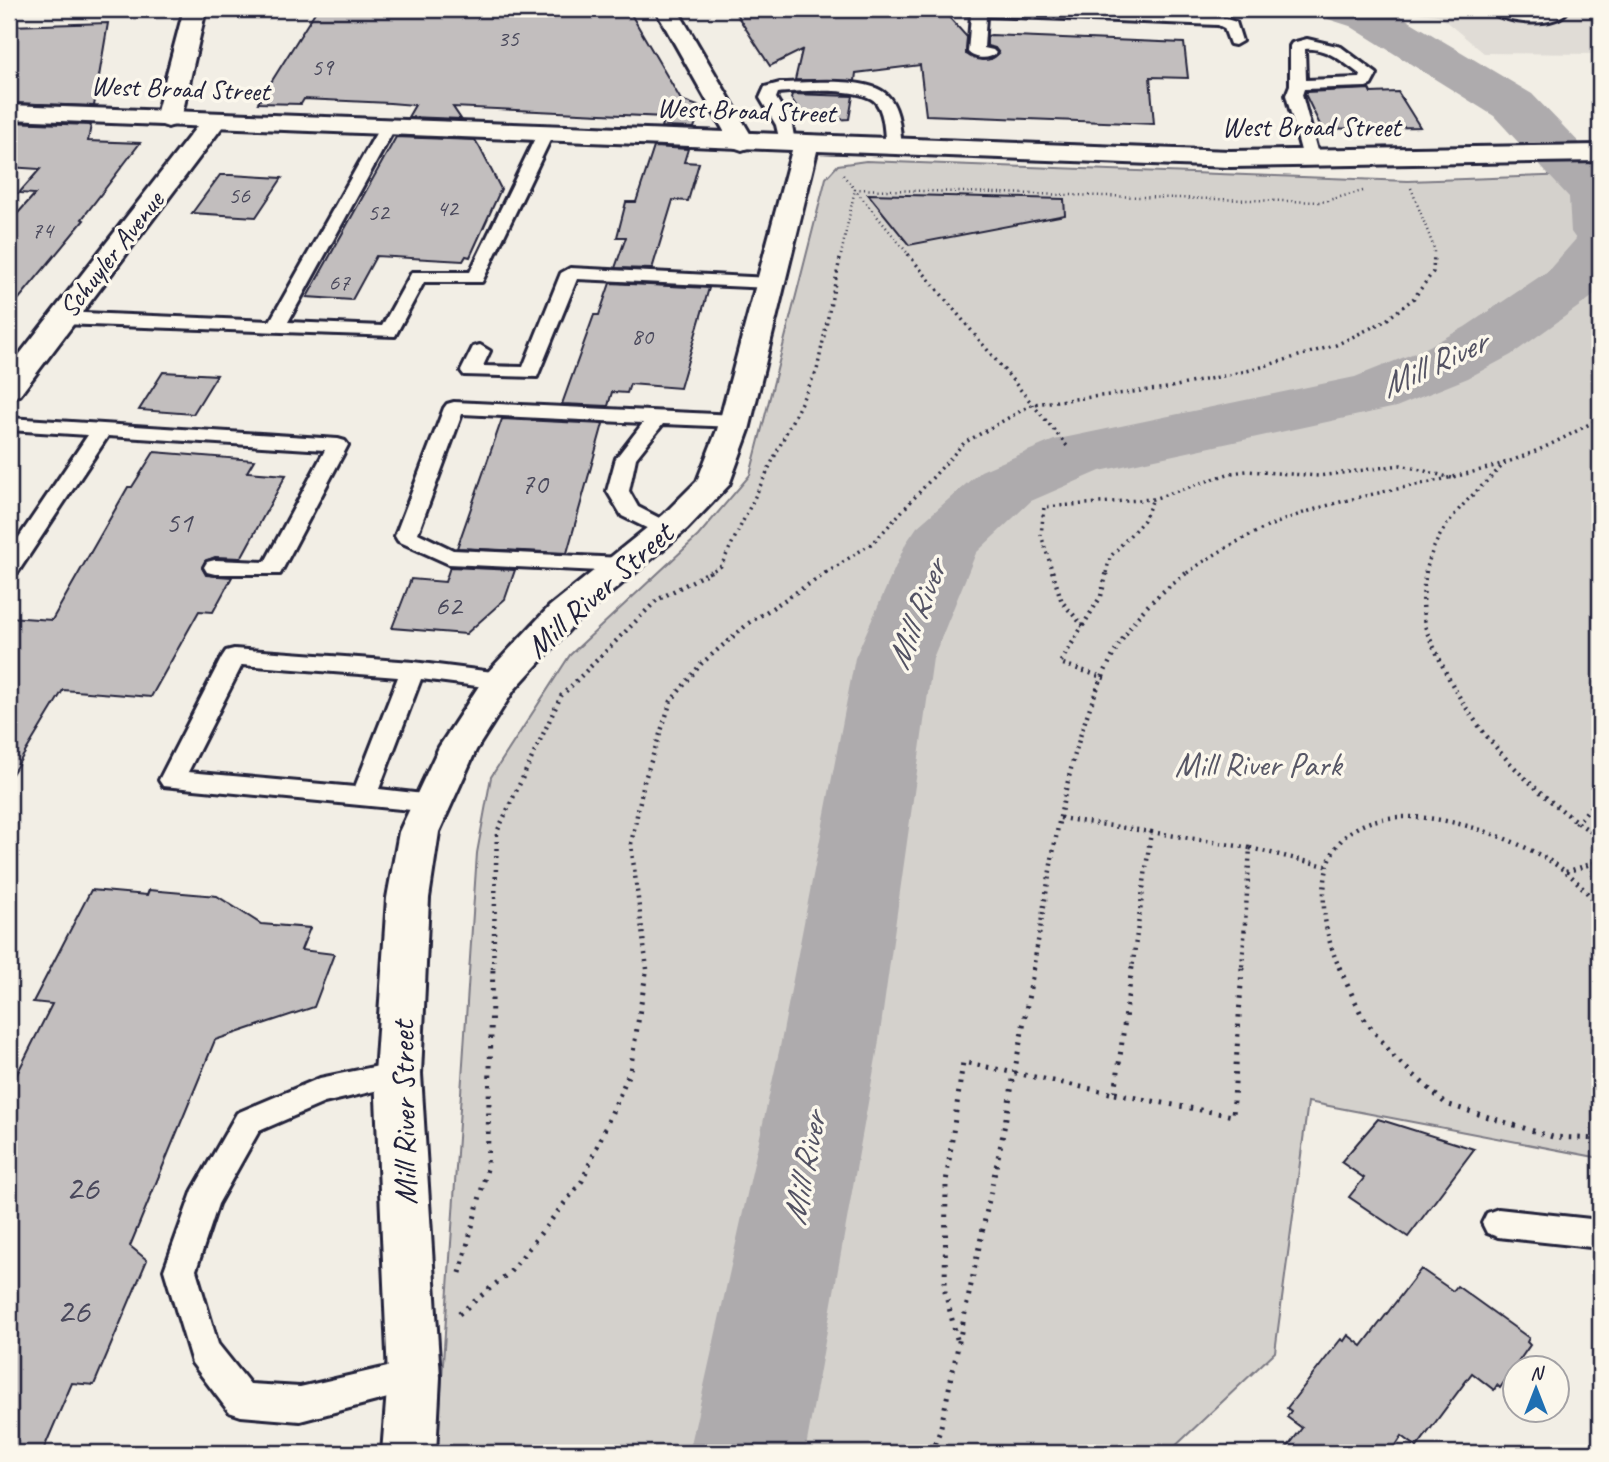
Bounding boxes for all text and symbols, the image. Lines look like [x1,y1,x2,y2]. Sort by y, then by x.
house number: 35 [497,23,520,53]
house number: 59 [311,52,335,82]
street label: West Broad Street [90,67,273,109]
street label: West Broad Street [656,89,839,131]
street label: West Broad Street [1222,109,1403,144]
house number: 56 [228,180,251,210]
street label: Schuyler Avenue [51,182,172,324]
house number: 42 [436,193,460,223]
house number: 52 [367,197,391,227]
house number: 74 [31,215,55,245]
house number: 67 [328,267,351,297]
water label: Mill River [1373,317,1499,408]
house number: 80 [631,321,655,351]
house number: 70 [521,464,550,502]
house number: 51 [166,503,194,541]
street label: Mill River Street [517,511,684,667]
water label: Mill River [875,549,959,675]
house number: 62 [435,586,464,624]
park label: Mill River Park [1175,744,1343,786]
street label: Mill River Street [381,1018,427,1205]
water label: Mill River [771,1103,838,1228]
house number: 26 [65,1164,100,1211]
house number: 26 [56,1287,91,1334]
north arrow [1500,1354,1570,1424]
text: N [1530,1361,1545,1385]

